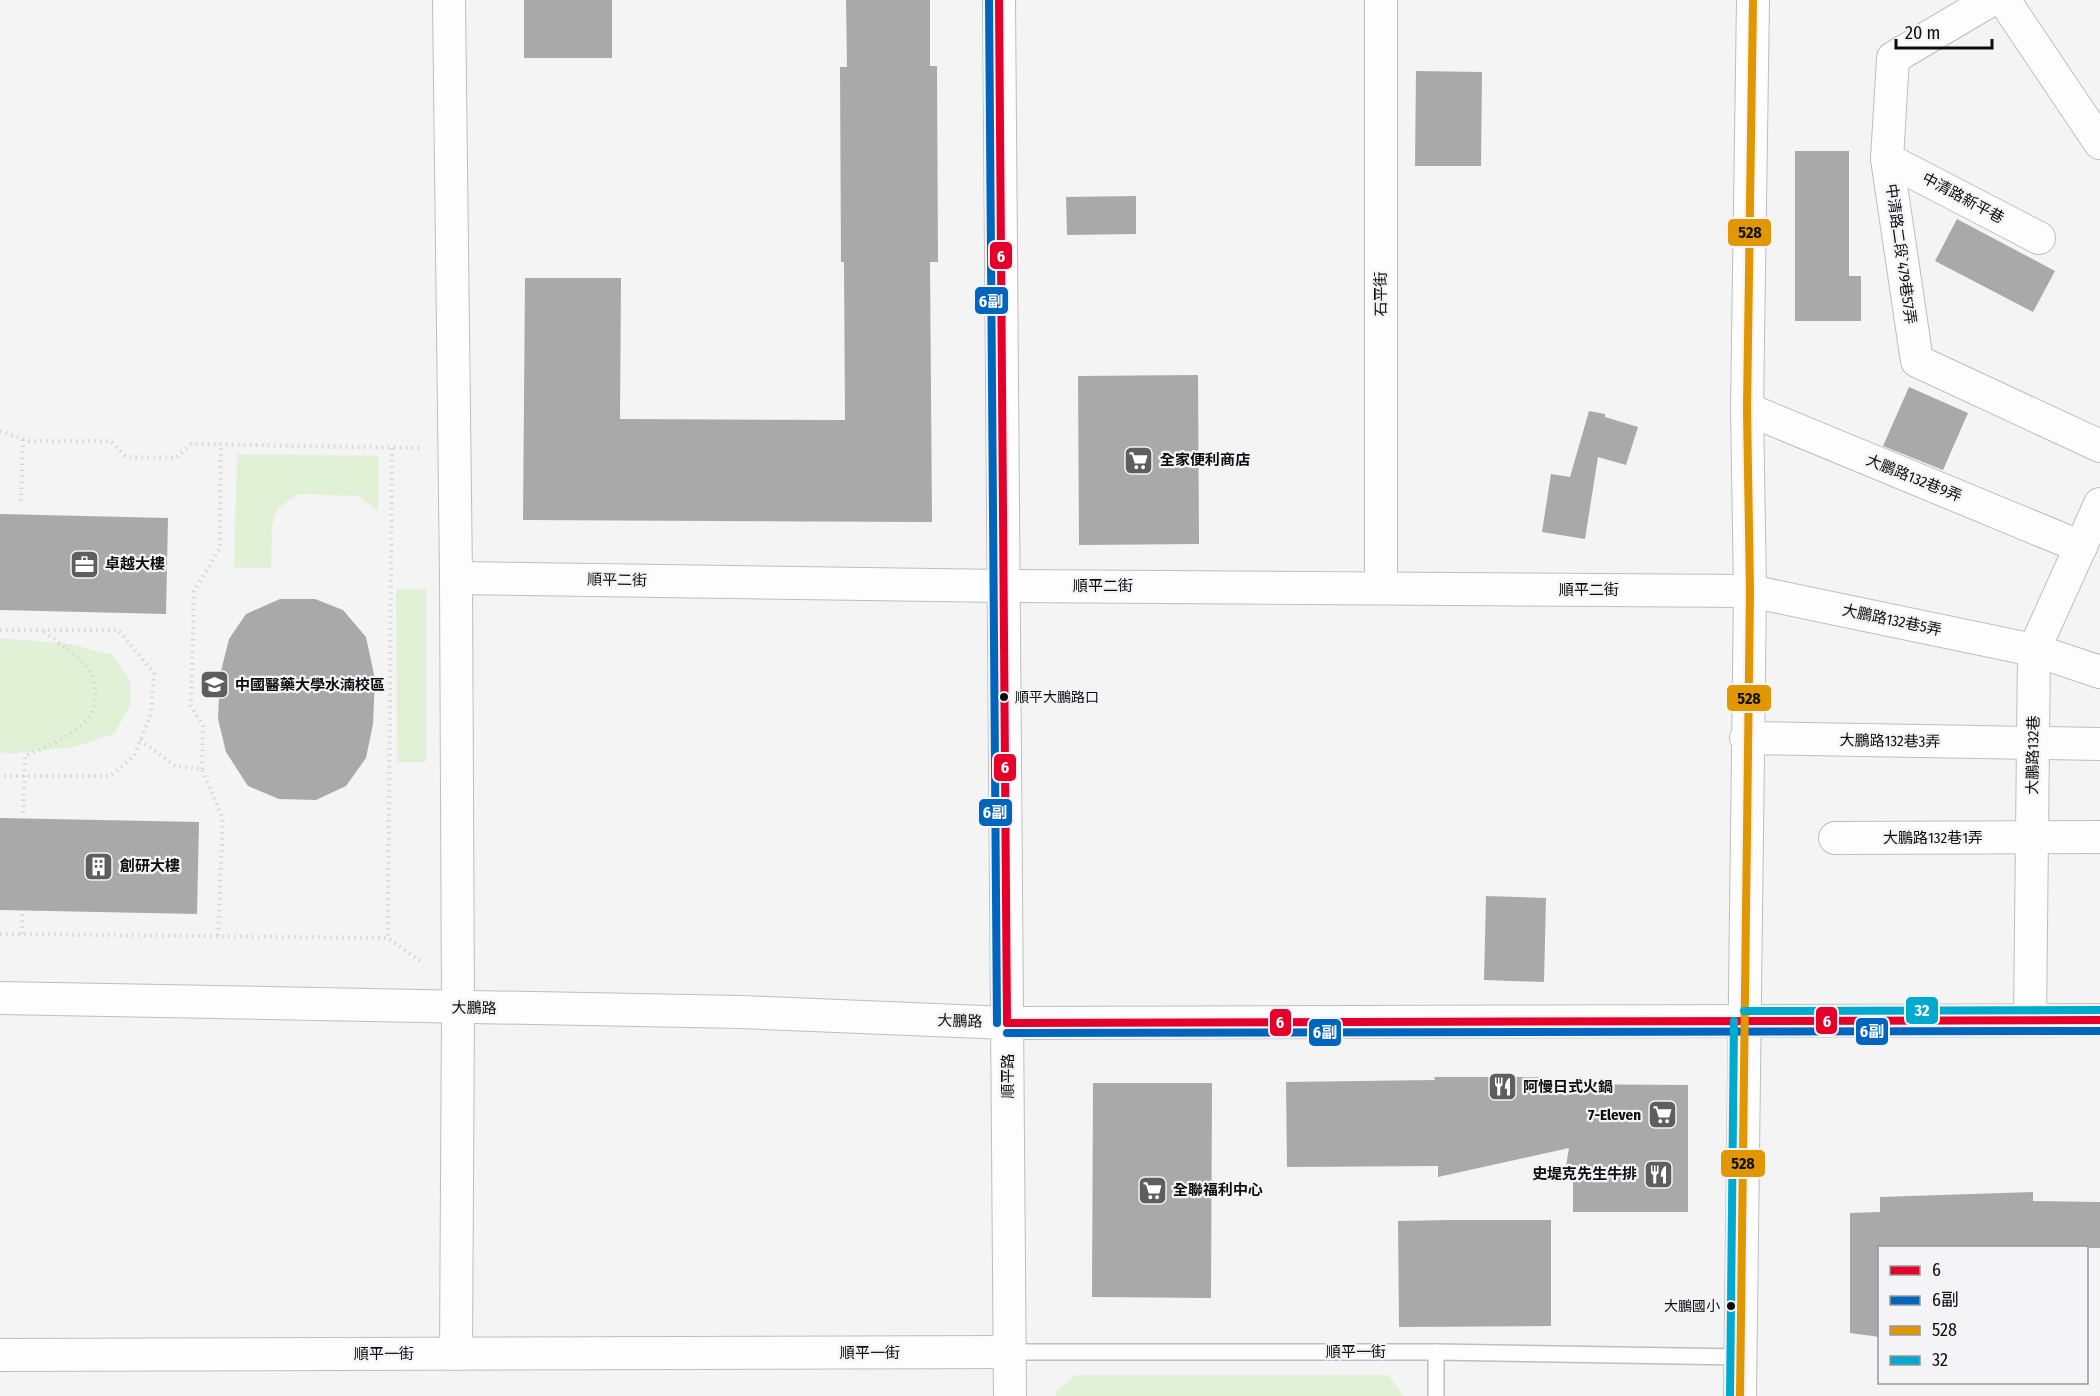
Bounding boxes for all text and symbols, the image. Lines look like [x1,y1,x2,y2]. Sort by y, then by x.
scale bar [1896,12,1992,50]
text: 20 m [1905,22,1940,44]
street label: 中清路新平巷 [1919,169,2007,227]
street label: 中清路二段ˋ479巷57弄 [1882,182,1920,326]
line badge: 528 [1727,218,1772,247]
text: 528 [1738,223,1762,242]
line badge: 6 [989,241,1013,270]
text: 6 [997,247,1005,266]
street label: 石平街 [1372,271,1390,317]
line badge: 6副 [974,286,1009,315]
text: 6副 [979,292,1003,311]
supermarket icon: 全家便利商店 [1123,444,1155,476]
place label: 全家便利商店 [1160,451,1250,469]
street label: 大鵬路132巷9弄 [1864,451,1964,505]
office icon: 卓越大樓 [68,548,100,580]
place label: 卓越大樓 [105,555,165,573]
street label: 順平二街 [587,570,647,590]
street label: 順平二街 [1073,577,1133,595]
street label: 順平二街 [1559,581,1619,599]
street label: 大鵬路132巷5弄 [1841,601,1943,639]
school or university icon: 中國醫藥大學水湳校區 [198,669,230,701]
place label: 中國醫藥大學水湳校區 [235,676,385,694]
line badge: 528 [1726,684,1772,712]
place label: 順平大鵬路口 [1015,689,1099,706]
text: 528 [1737,689,1761,708]
marker: 順平大鵬路口 [998,691,1010,703]
street label: 大鵬路132巷 [2023,715,2043,795]
street label: 大鵬路132巷3弄 [1839,731,1941,751]
line badge: 6 [993,753,1017,782]
text: 6 [1001,758,1009,777]
line badge: 6副 [978,798,1013,827]
text: 6副 [983,803,1007,822]
street label: 大鵬路132巷1弄 [1883,829,1983,847]
building icon: 創研大樓 [83,850,115,882]
place label: 創研大樓 [120,857,180,875]
line badge: 32 [1905,996,1939,1025]
street label: 大鵬路 [451,999,497,1017]
text: 32 [1914,1001,1930,1020]
line badge: 6 [1815,1006,1838,1035]
line badge: 6 [1269,1008,1292,1037]
street label: 大鵬路 [937,1011,983,1031]
text: 6 [1823,1012,1831,1031]
text: 6 [1276,1013,1284,1032]
line badge: 6副 [1855,1017,1889,1046]
line badge: 6副 [1308,1018,1342,1047]
text: 6副 [1860,1022,1884,1041]
text: 6副 [1313,1023,1337,1042]
street label: 順平路 [999,1053,1017,1099]
restaurant icon: 阿慢日式火鍋 [1486,1071,1518,1103]
place label: 阿慢日式火鍋 [1523,1078,1613,1096]
supermarket icon: 7-Eleven [1646,1099,1678,1131]
place label: 7-Eleven [1588,1106,1641,1124]
line badge: 528 [1720,1149,1766,1178]
text: 528 [1731,1154,1755,1173]
restaurant icon: 史堤克先生牛排 [1642,1158,1674,1190]
place label: 史堤克先生牛排 [1532,1165,1637,1183]
supermarket icon: 全聯福利中心 [1136,1174,1168,1206]
place label: 全聯福利中心 [1173,1181,1263,1199]
legend [1878,1246,2088,1384]
text: 6 [1932,1259,1941,1281]
text: 6副 [1932,1289,1959,1311]
place label: 大鵬國小 [1664,1298,1720,1315]
marker: 大鵬國小 [1725,1300,1737,1312]
text: 528 [1932,1319,1957,1341]
street label: 順平一街 [1326,1343,1386,1361]
street label: 順平一街 [840,1344,900,1362]
street label: 順平一街 [354,1345,414,1363]
text: 32 [1932,1349,1948,1371]

